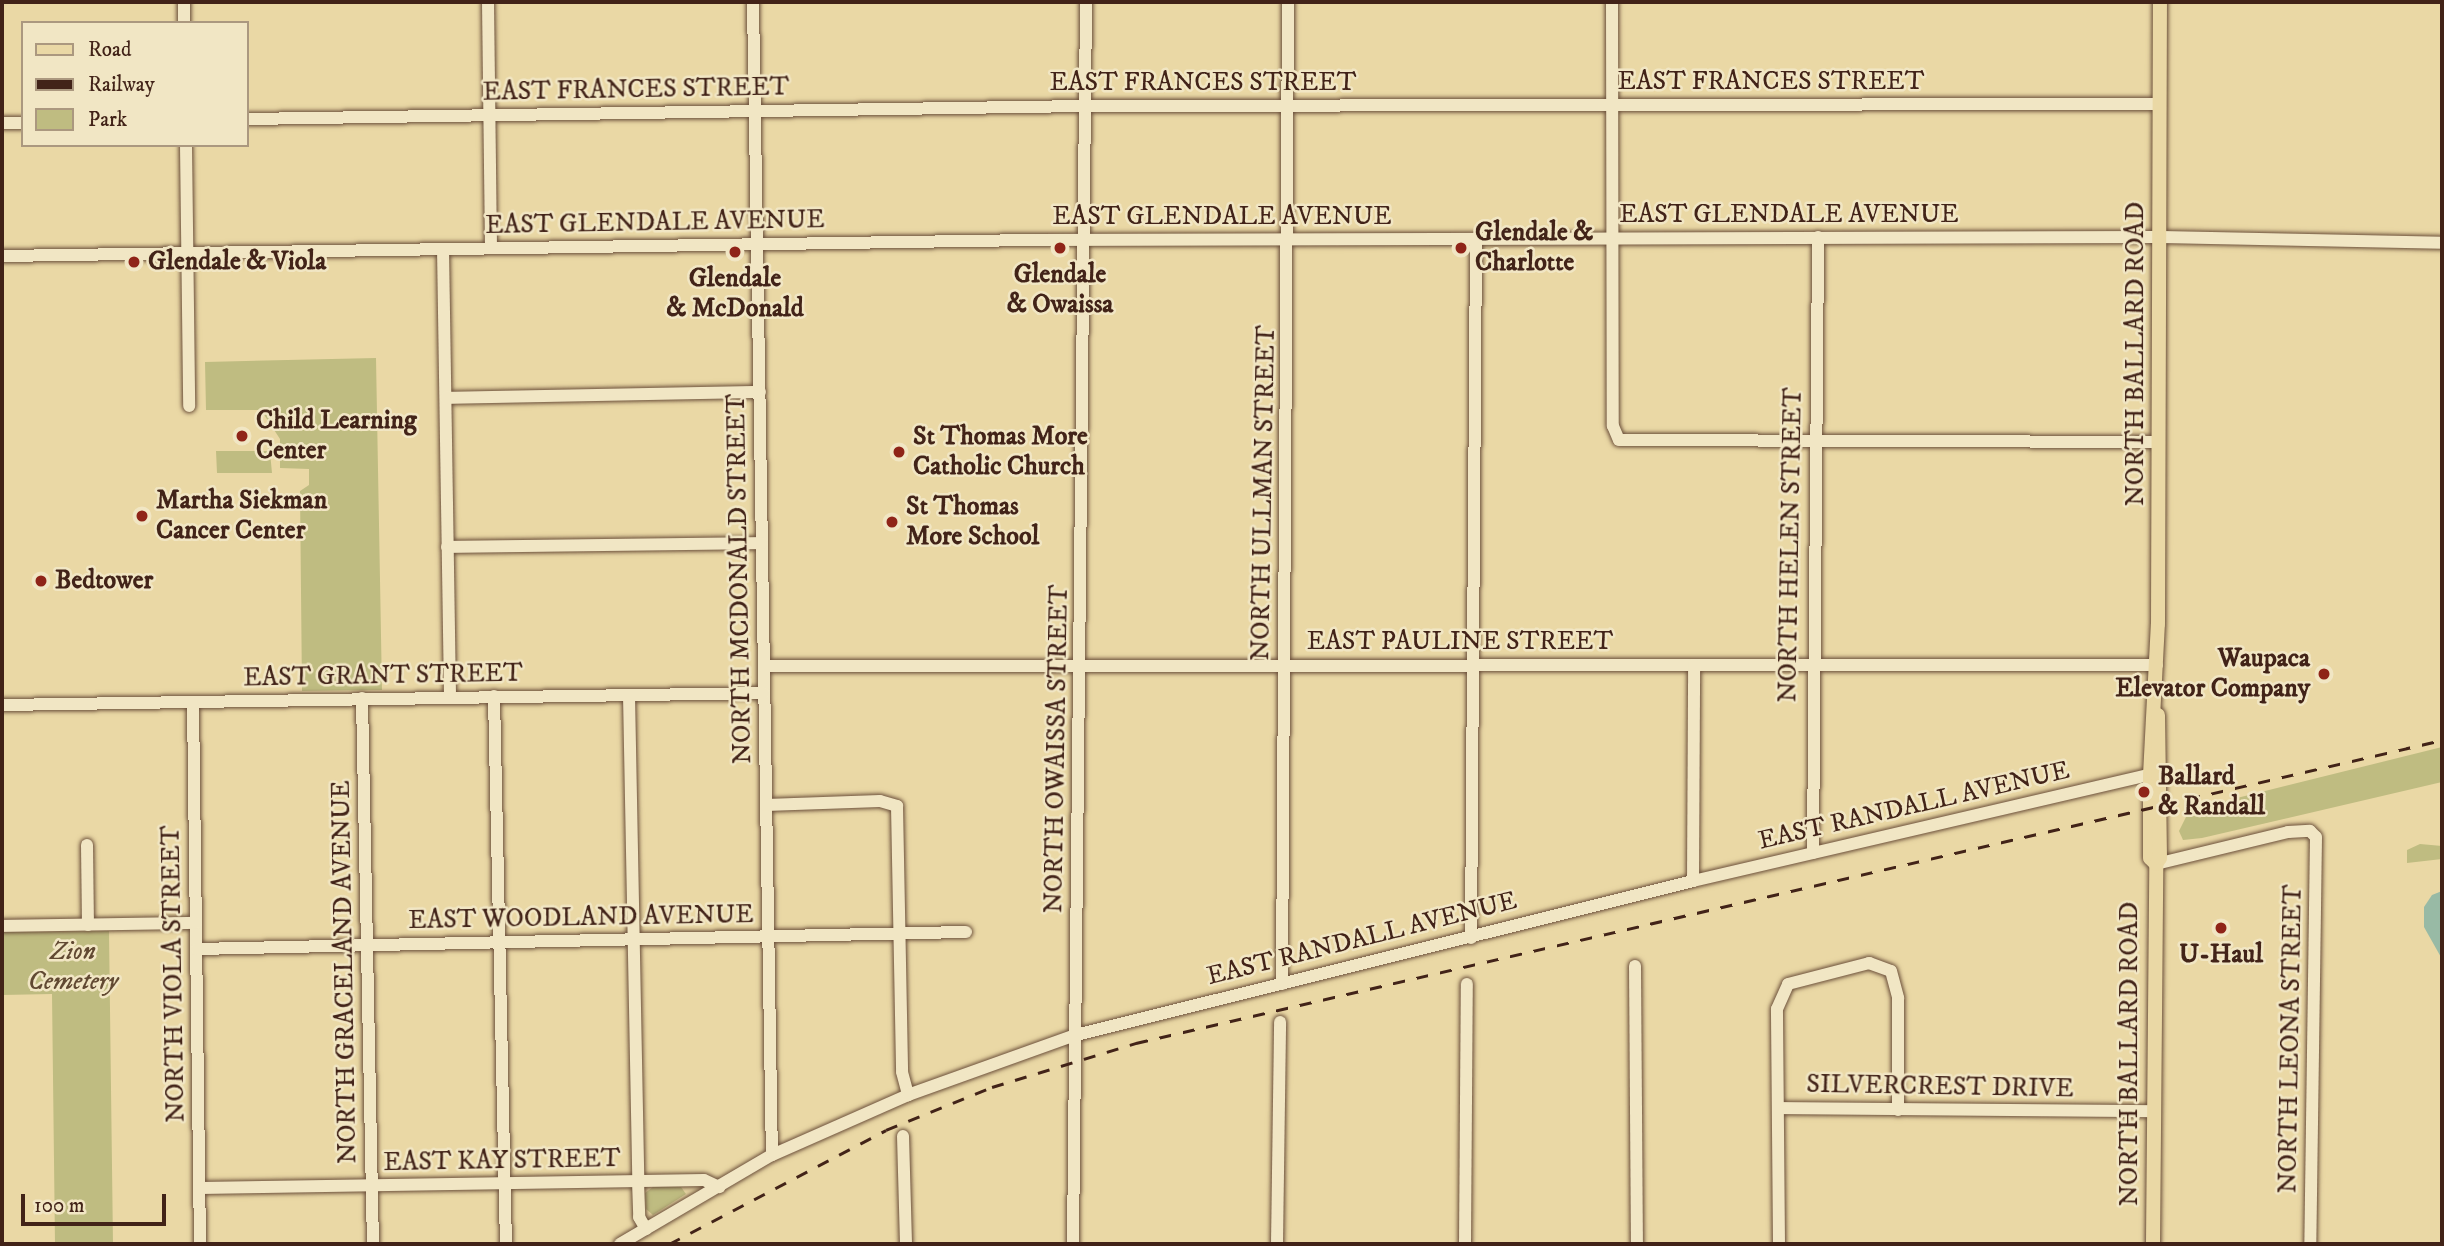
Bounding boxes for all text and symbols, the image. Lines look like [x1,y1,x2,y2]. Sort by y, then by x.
legend [21,21,248,147]
text: Road [88,37,132,63]
street label: EAST FRANCES STREET [1618,66,1924,98]
street label: EAST FRANCES STREET [1050,67,1356,99]
text: Railway [88,72,155,98]
street label: EAST FRANCES STREET [482,72,790,108]
text: Park [88,107,127,133]
street label: EAST GLENDALE AVENUE [1619,199,1959,231]
street label: EAST GLENDALE AVENUE [1052,201,1392,233]
street label: NORTH BALLARD ROAD [2120,202,2152,506]
street label: EAST GLENDALE AVENUE [485,204,825,242]
place label: Glendale & Charlotte [1475,217,1593,278]
marker: Glendale & Owaissa [1052,240,1068,256]
marker: Glendale & Charlotte [1453,240,1469,256]
marker: Glendale & McDonald [727,244,743,260]
place label: Glendale & Viola [148,246,326,278]
marker: Glendale & Viola [126,254,142,270]
place label: Glendale & Owaissa [1007,259,1113,320]
place label: Glendale & McDonald [666,263,804,324]
street label: NORTH ULLMAN STREET [1245,325,1283,661]
street label: NORTH HELEN STREET [1773,387,1809,703]
street label: NORTH MCDONALD STREET [721,394,759,764]
place label: Child Learning Center [256,405,417,466]
place label: St Thomas More Catholic Church [913,421,1088,482]
marker: Child Learning Center [234,428,250,444]
marker: St Thomas More Catholic Church [891,444,907,460]
place label: Martha Siekman Cancer Center [156,485,327,546]
place label: St Thomas More School [906,491,1039,552]
marker: Martha Siekman Cancer Center [134,508,150,524]
marker: St Thomas More School [884,514,900,530]
place label: Bedtower [55,565,153,597]
marker: Bedtower [33,573,49,589]
street label: NORTH OWAISSA STREET [1039,584,1075,914]
street label: EAST PAULINE STREET [1307,626,1613,658]
place label: Waupaca Elevator Company [2115,643,2310,704]
street label: EAST GRANT STREET [243,658,523,694]
marker: Waupaca Elevator Company [2316,666,2332,682]
street label: EAST RANDALL AVENUE [1755,755,2073,857]
place label: Ballard & Randall [2158,761,2265,822]
street label: NORTH GRACELAND AVENUE [326,780,364,1164]
marker: Ballard & Randall [2136,784,2152,800]
street label: NORTH VIOLA STREET [156,825,192,1123]
street label: NORTH LEONA STREET [2273,884,2309,1194]
street label: EAST RANDALL AVENUE [1204,885,1520,993]
street label: EAST WOODLAND AVENUE [408,899,754,937]
street label: NORTH BALLARD ROAD [2114,902,2146,1206]
marker: U-Haul [2213,920,2229,936]
park label: Zion Cemetery [28,936,118,998]
place label: U-Haul [2179,939,2263,971]
street label: SILVERCREST DRIVE [1806,1069,2074,1105]
street label: EAST KAY STREET [383,1143,621,1179]
scale bar [24,1180,170,1224]
text: 100 m [34,1193,85,1219]

